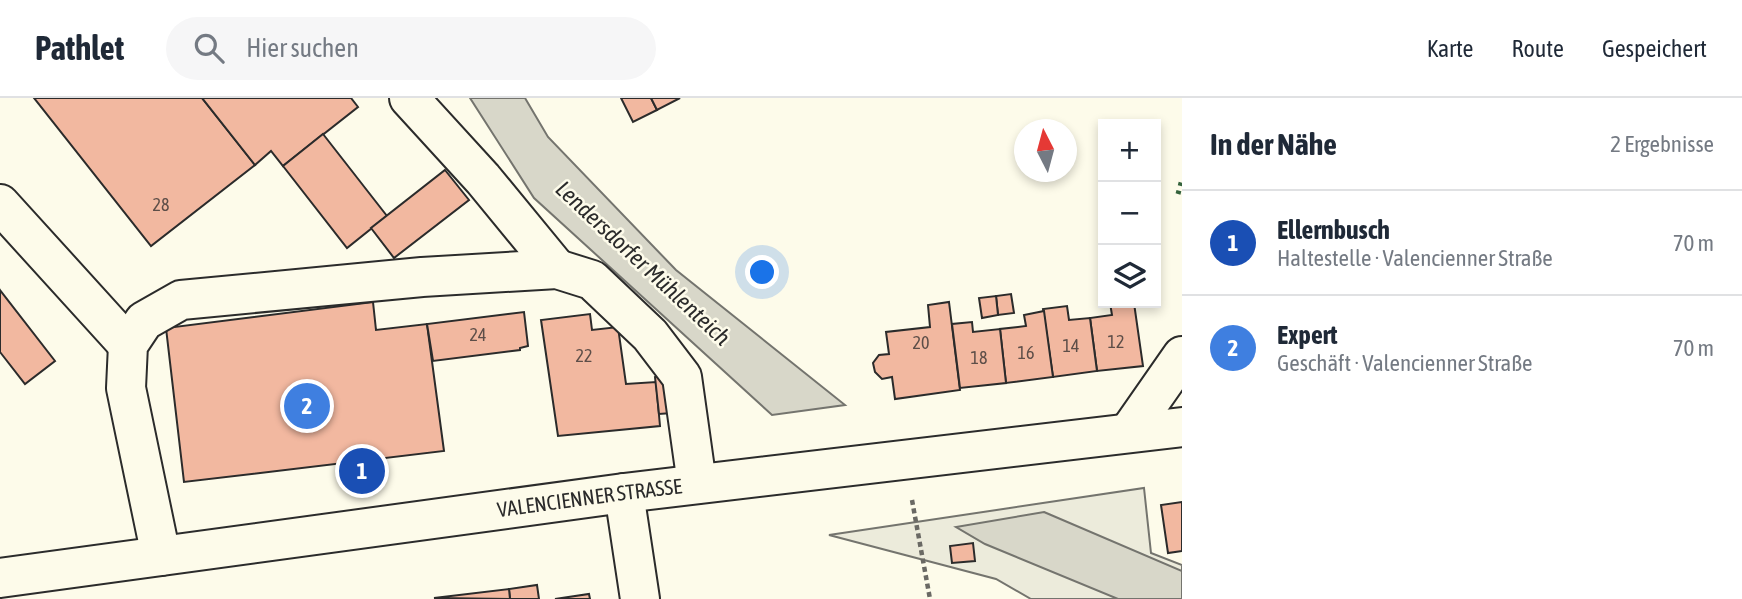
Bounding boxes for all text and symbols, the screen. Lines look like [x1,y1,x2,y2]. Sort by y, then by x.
search box [166,17,656,80]
text: Pathlet [35,29,124,67]
icon: search [190,29,228,67]
text: Hier suchen [246,33,359,63]
text: Karte [1427,35,1473,62]
text: Route [1511,35,1564,62]
text: Gespeichert [1602,35,1707,62]
north arrow [1014,119,1077,182]
map controls [1098,119,1161,308]
button: + [1098,119,1161,182]
text: In der Nähe [1210,127,1337,161]
text: 2 Ergebnisse [1610,131,1714,157]
water label: Lendersdorfer Mühlenteich [551,176,735,350]
button: − [1098,182,1161,245]
house number: 28 [153,194,169,215]
text: Ellernbusch [1277,215,1390,245]
text: 1 [1228,230,1238,256]
text: 70 m [1673,230,1714,256]
button: layers [1098,245,1161,308]
text: Haltestelle · Valencienner Straße [1277,245,1553,271]
your location [745,255,779,289]
text: Expert [1277,320,1338,350]
house number: 24 [470,324,486,345]
house number: 12 [1108,331,1124,352]
house number: 20 [913,332,929,353]
house number: 14 [1063,335,1079,356]
text: 2 [1228,335,1238,361]
text: 70 m [1673,335,1714,361]
house number: 16 [1018,342,1034,363]
house number: 22 [576,345,592,366]
house number: 18 [971,347,987,368]
text: Geschäft · Valencienner Straße [1277,350,1533,376]
pin: 2 [284,380,330,432]
pin: 1 [339,445,385,497]
street label: VALENCIENNER STRASSE [496,473,683,521]

